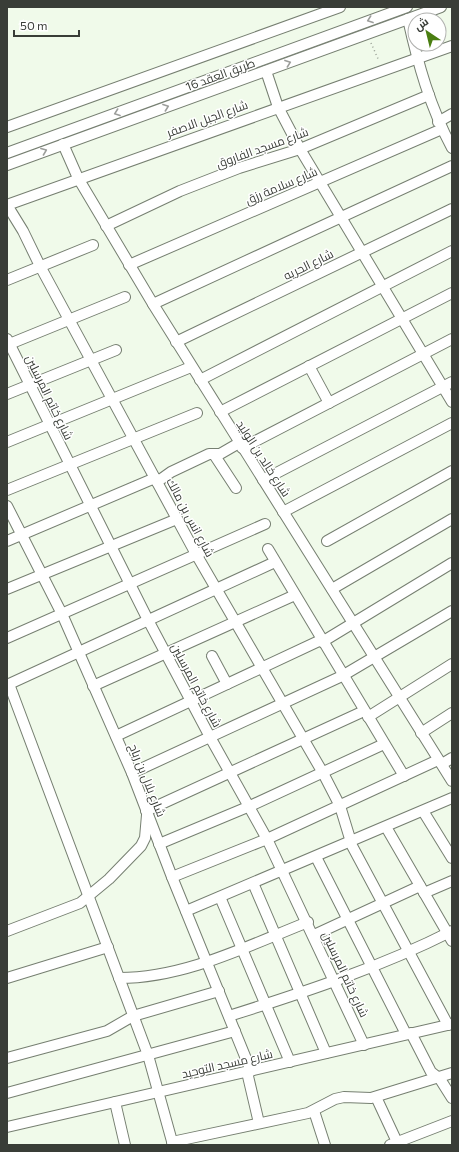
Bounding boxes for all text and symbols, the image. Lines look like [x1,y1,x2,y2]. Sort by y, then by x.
scale bar [14,12,79,38]
north arrow [407,12,447,52]
text: ش [411,14,431,34]
one-way arrow [367,16,374,24]
text: 50 m [20,18,48,32]
street label: طريق العقد 16 [183,55,257,94]
one-way arrow [285,60,292,68]
street label: شارع الجبل الاصفر [163,97,250,141]
one-way arrow [162,103,169,111]
one-way arrow [113,108,120,116]
street label: شارع مسجد الفاروق [214,124,311,172]
one-way arrow [40,147,47,155]
street label: شارع سلامة رزق [243,163,320,208]
street label: شارع الحريه [281,246,336,284]
street label: شارع خاتم المرسلين [22,352,77,443]
street label: شارع خالد بن الوليد [232,417,294,500]
street label: شارع انس بن مالك [163,475,218,560]
street label: شارع خاتم المرسلين [167,641,225,730]
street label: شارع بلال بن رباح [125,741,169,820]
street label: شارع خاتم المرسلين [318,929,372,1020]
street label: شارع مسجد التوحيد [180,1046,274,1082]

